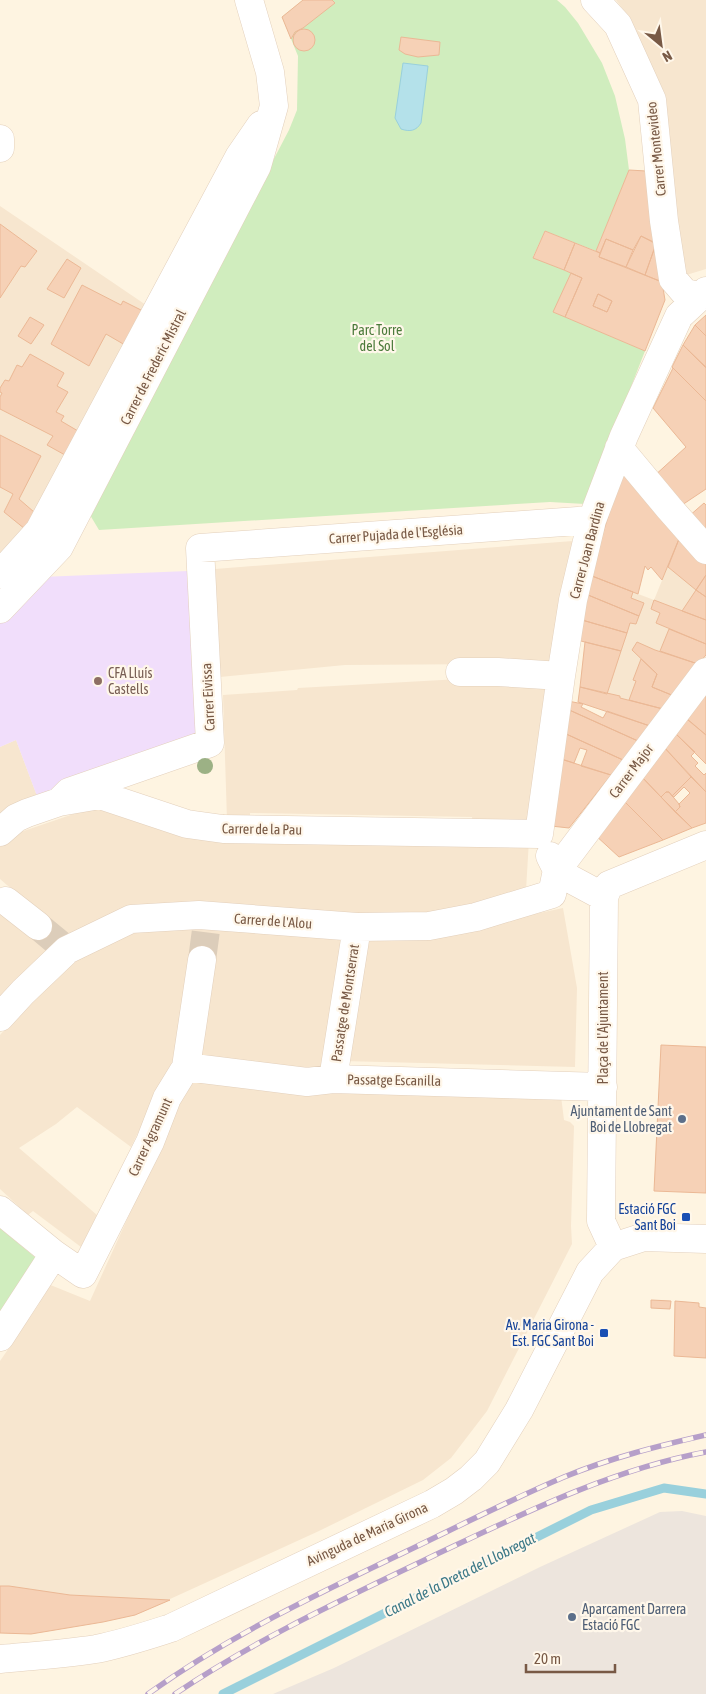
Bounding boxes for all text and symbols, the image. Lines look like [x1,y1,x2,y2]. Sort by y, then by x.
north arrow [636,20,686,70]
text: N [660,47,675,65]
street label: Carrer Montevideo [643,101,669,197]
street label: Carrer de Frederic Mistral [117,306,189,427]
park label: Parc Torre del Sol [352,322,402,354]
street label: Carrer Joan Bardina [566,500,608,600]
street label: Carrer Pujada de l'Església [328,521,464,547]
street label: Carrer Eivissa [198,663,218,731]
place label: CFA Lluís Castells [108,665,153,697]
marker: CFA Lluís Castells [92,675,104,687]
street label: Carrer Major [606,740,657,801]
street label: Carrer de la Pau [222,820,302,838]
street label: Carrer de l'Alou [233,910,313,932]
street label: Passatge de Montserrat [328,943,362,1063]
street label: Plaça de l'Ajuntament [595,971,611,1085]
street label: Passatge Escanilla [347,1071,441,1089]
street label: Carrer Agramunt [125,1095,175,1179]
place label: Ajuntament de Sant Boi de Llobregat [571,1103,672,1135]
marker: Ajuntament de Sant Boi de Llobregat [676,1113,688,1125]
place label: Estació FGC Sant Boi [618,1201,677,1233]
marker: Estació FGC Sant Boi [680,1211,692,1223]
place label: Av. Maria Girona - Est. FGC Sant Boi [506,1317,594,1349]
marker: Av. Maria Girona - Est. FGC Sant Boi [598,1327,610,1339]
street label: Avinguda de Maria Girona [304,1499,430,1569]
water label: Canal de la Dreta del Llobregat [381,1529,539,1620]
place label: Aparcament Darrera Estació FGC [582,1601,686,1633]
marker: Aparcament Darrera Estació FGC [566,1611,578,1623]
scale bar [526,1642,615,1674]
text: 20 m [534,1650,561,1667]

